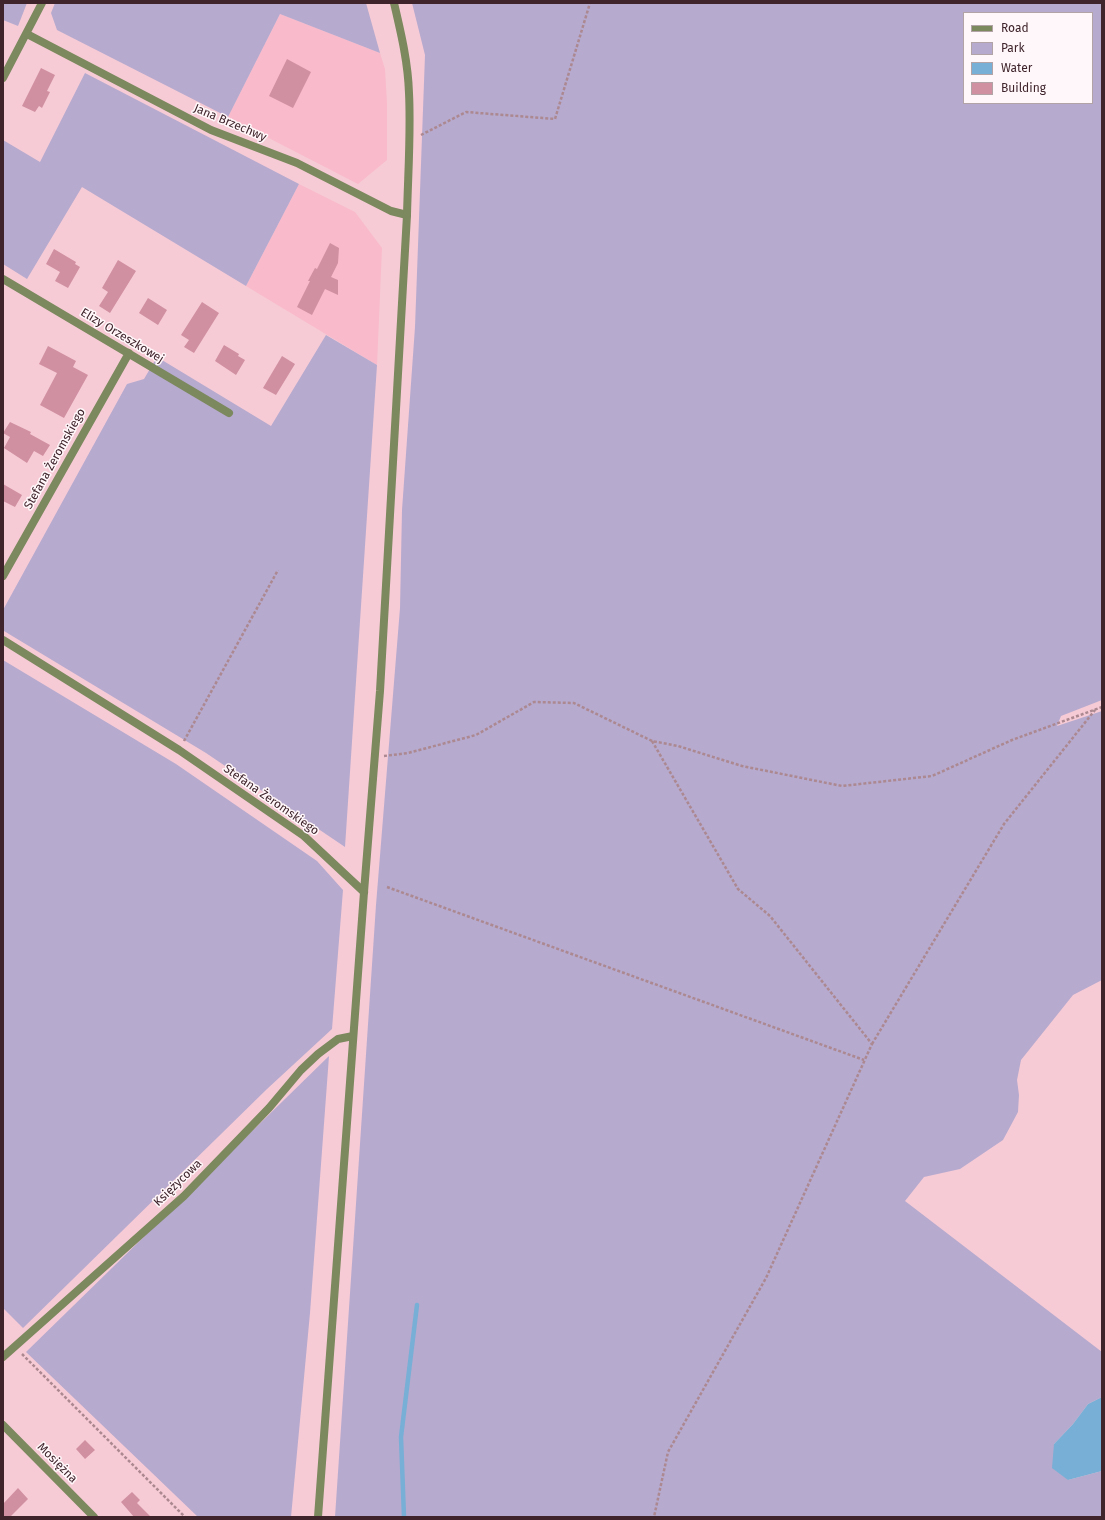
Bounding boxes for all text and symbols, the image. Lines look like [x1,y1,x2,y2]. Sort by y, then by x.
legend [963,12,1093,104]
text: Road [1001,21,1029,35]
text: Park [1001,41,1025,55]
text: Water [1001,61,1032,75]
text: Building [1001,81,1046,95]
street label: Jana Brzechwy [191,101,269,145]
street label: Elizy Orzeszkowej [78,305,166,367]
street label: Stefana Żeromskiego [21,406,89,512]
street label: Stefana Żeromskiego [221,762,321,838]
street label: Księżycowa [151,1157,205,1209]
street label: Mosiężna [34,1440,80,1486]

